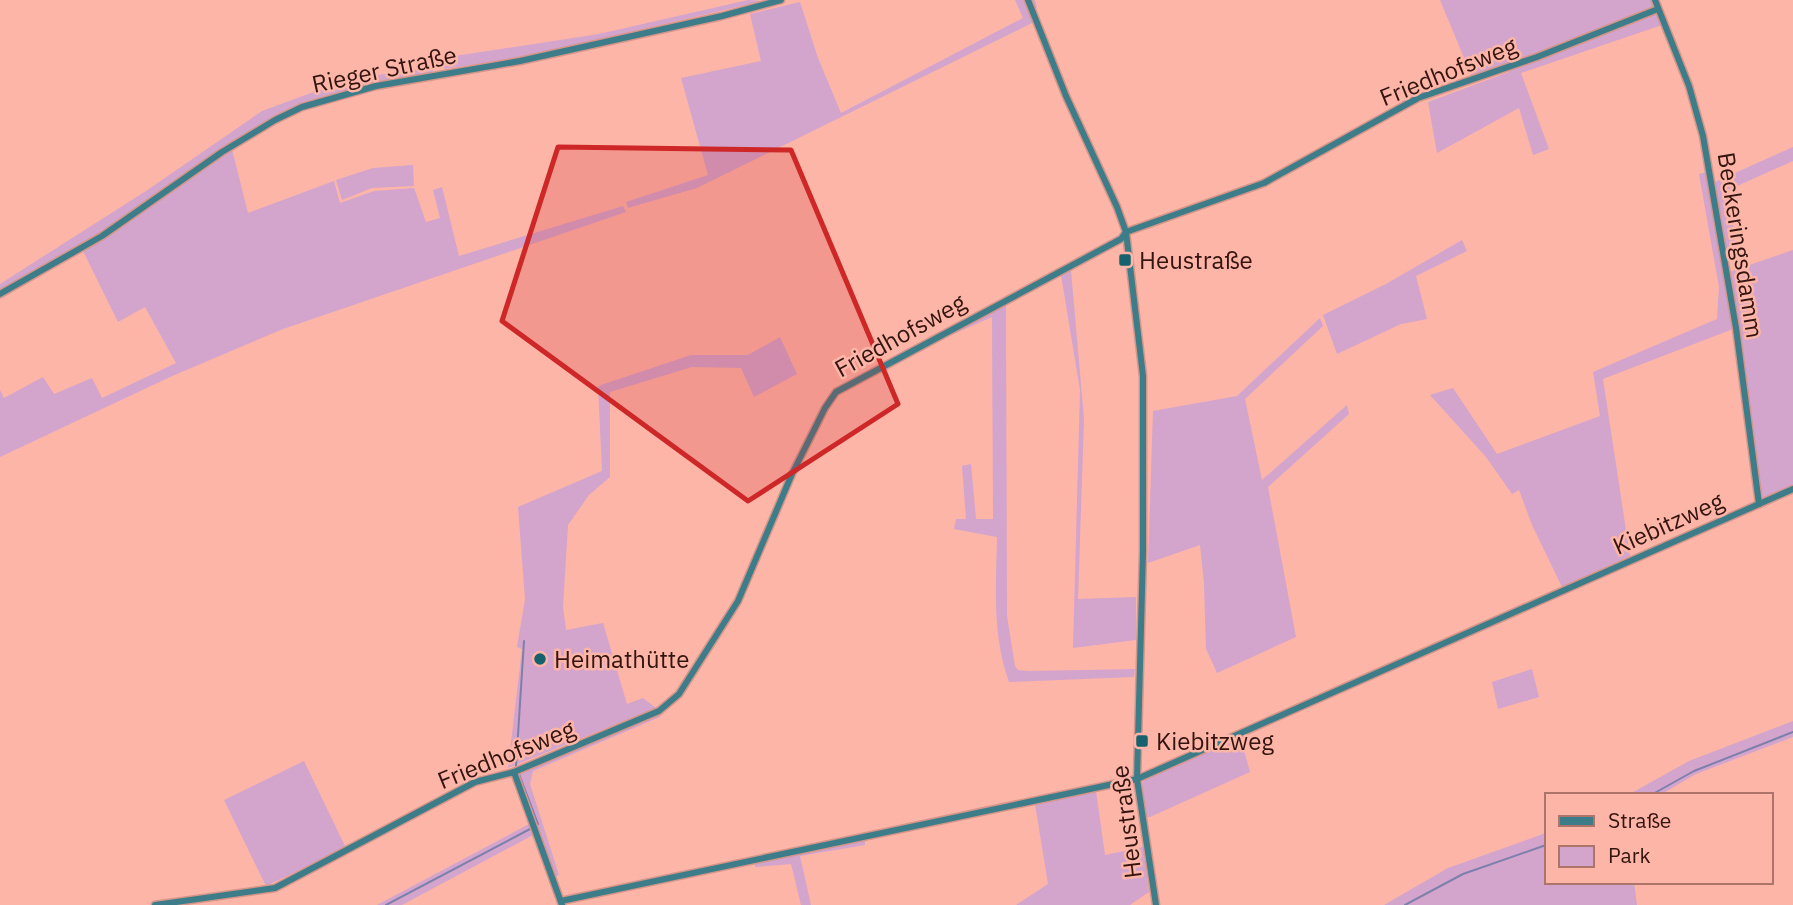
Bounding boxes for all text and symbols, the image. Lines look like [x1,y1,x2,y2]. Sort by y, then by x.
street label: Friedhofsweg [1375,29,1522,113]
street label: Rieger Straße [309,38,459,100]
street label: Beckeringsdamm [1711,150,1771,340]
place label: Heustraße [1139,244,1253,276]
marker: Heustraße [1117,252,1133,268]
street label: Friedhofsweg [829,286,972,384]
street label: Kiebitzweg [1608,484,1729,562]
place label: Heimathütte [554,643,689,675]
marker: Heimathütte [532,651,548,667]
street label: Friedhofsweg [433,712,580,796]
place label: Kiebitzweg [1156,725,1274,757]
marker: Kiebitzweg [1134,733,1150,749]
street label: Heustraße [1103,764,1149,880]
legend [1545,793,1772,884]
text: Straße [1608,806,1671,834]
text: Park [1608,841,1651,869]

